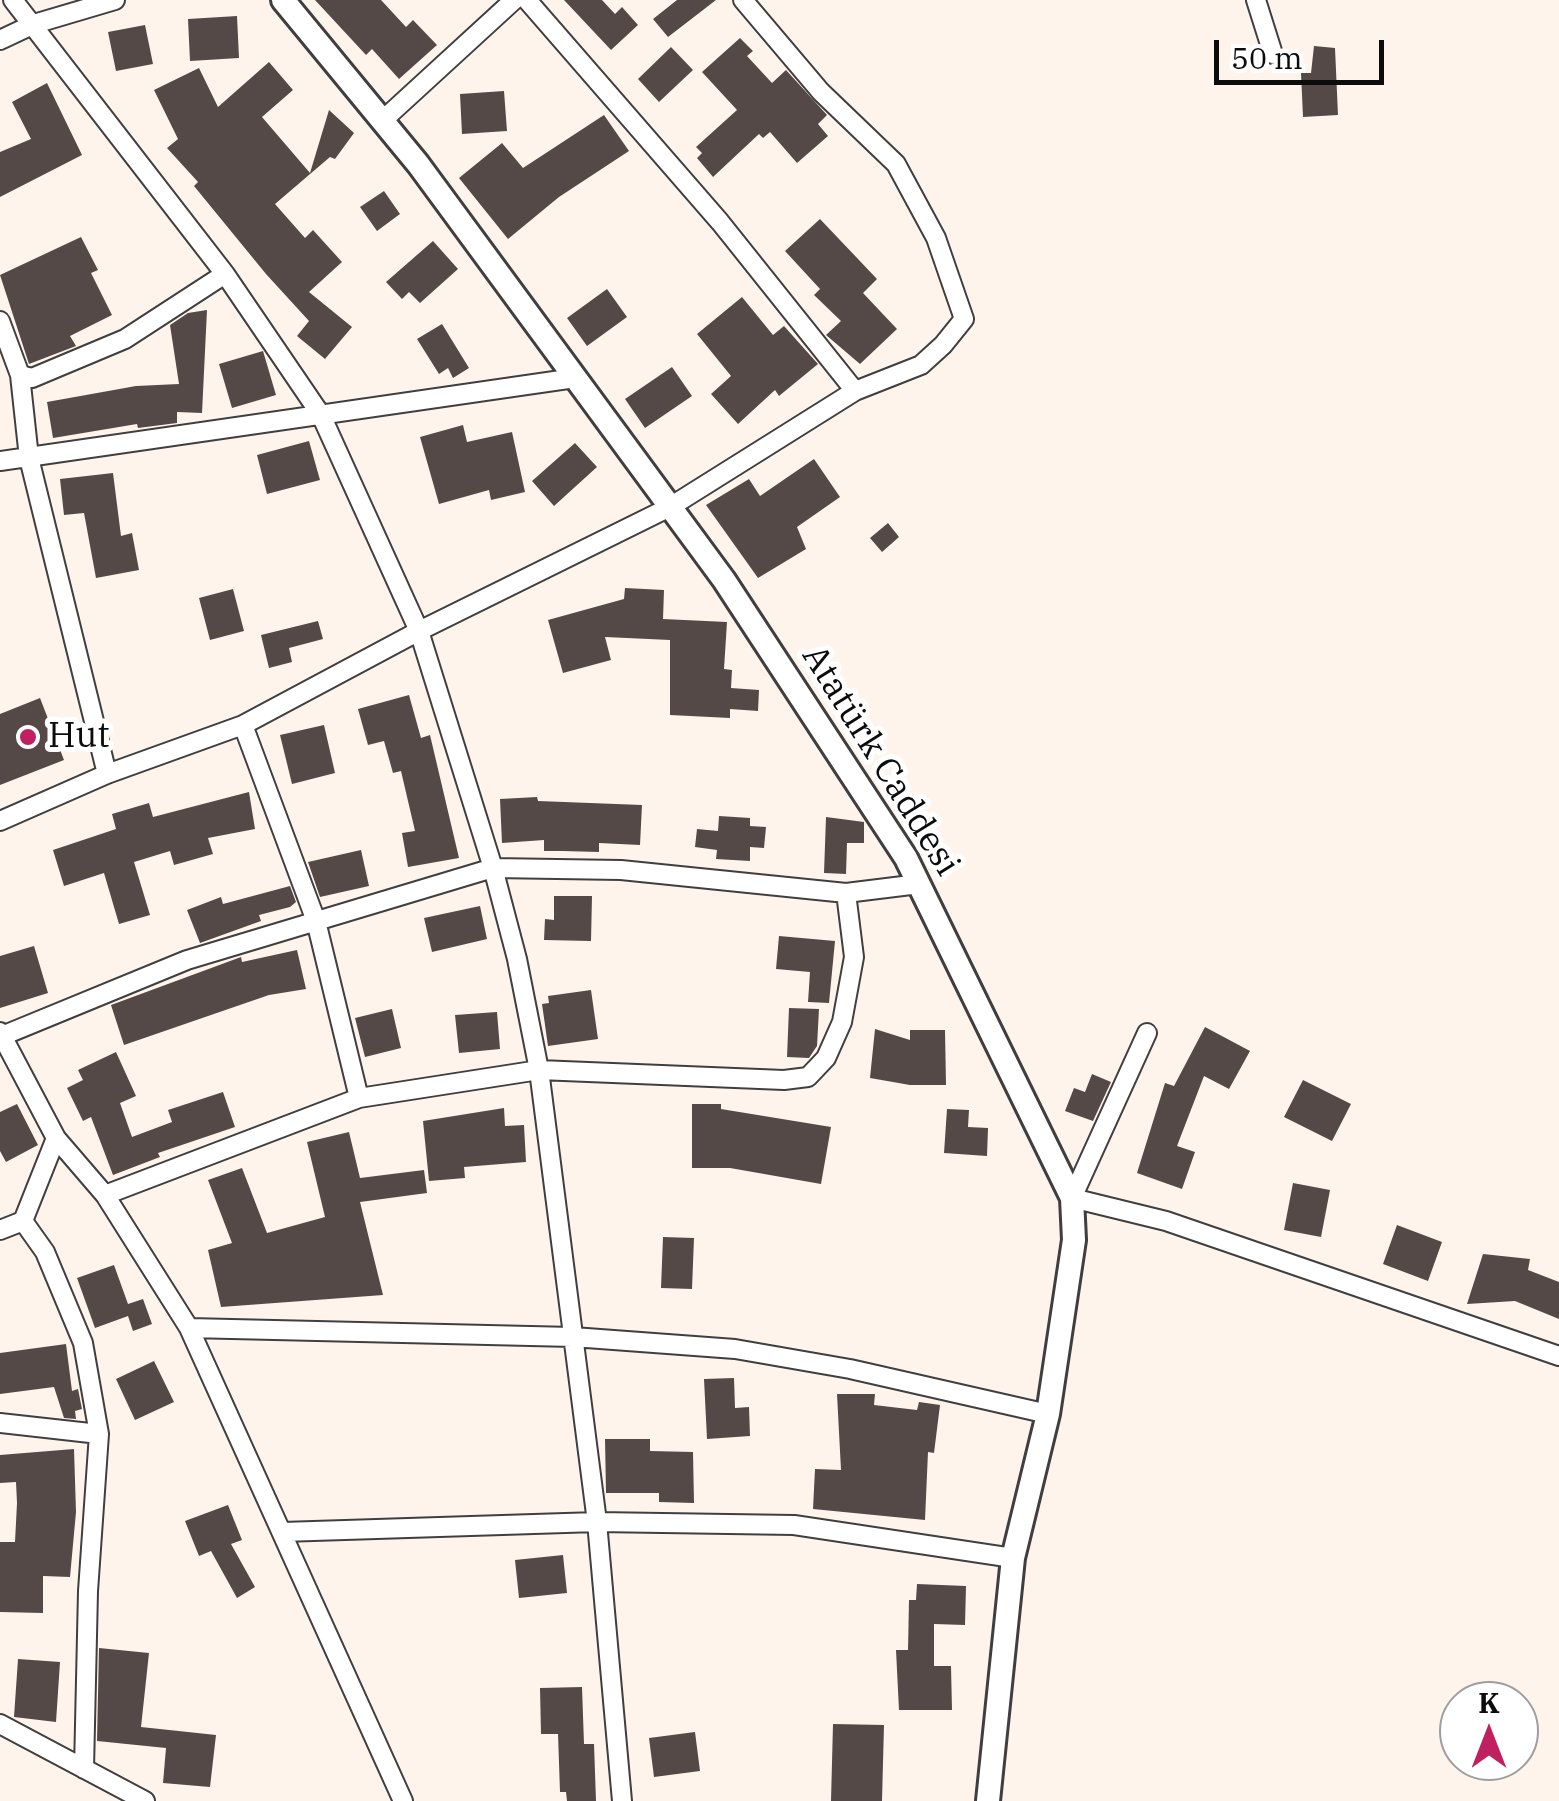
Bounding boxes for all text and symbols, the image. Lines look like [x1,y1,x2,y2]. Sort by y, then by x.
scale bar [1219,20,1389,82]
text: 50 m [1231,38,1303,77]
street label: Atatürk Caddesi [792,638,968,884]
place label: Hut [48,716,110,758]
marker: Hut [17,726,39,748]
north arrow [1439,1681,1539,1781]
text: K [1478,1684,1500,1721]

